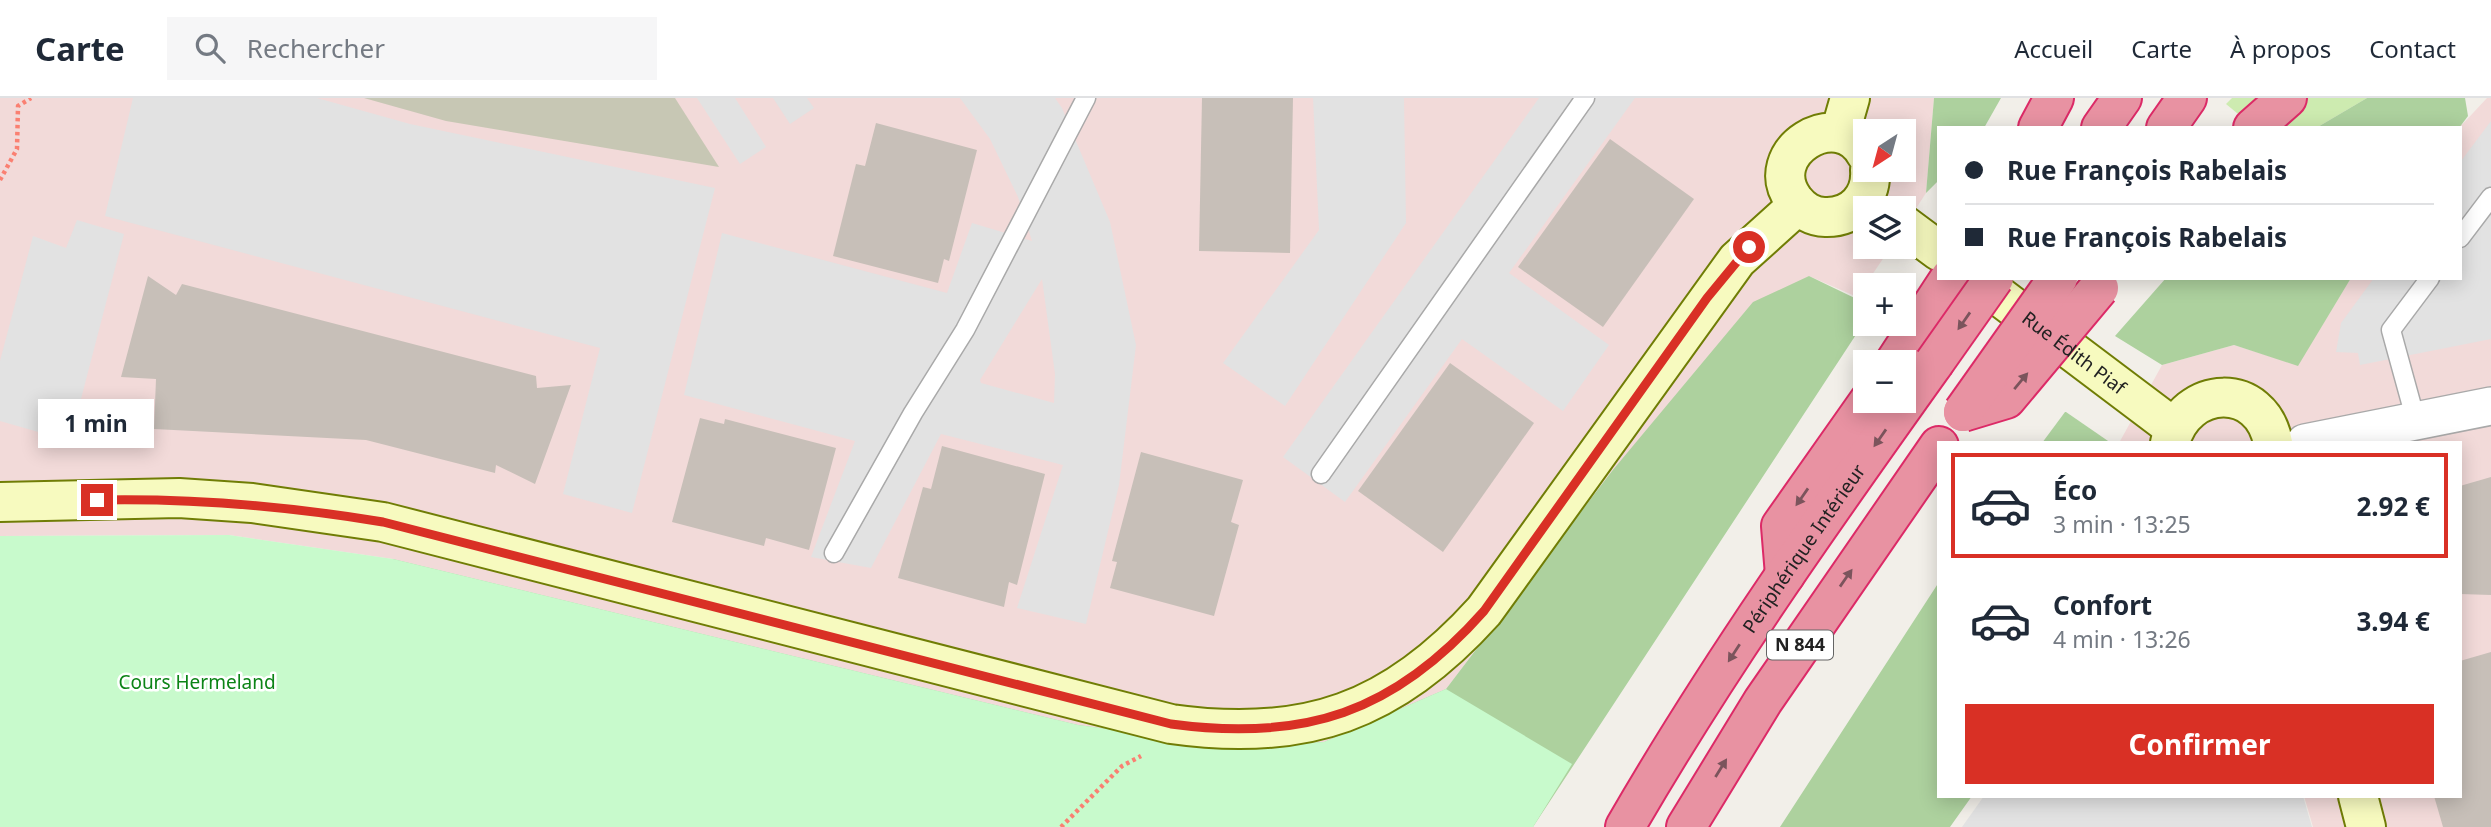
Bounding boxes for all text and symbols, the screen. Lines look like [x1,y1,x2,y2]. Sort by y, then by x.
search box [167,17,657,80]
text: Carte [35,26,125,71]
icon: search [191,29,229,67]
text: Rechercher [247,30,385,66]
text: Accueil [2014,32,2093,65]
text: Carte [2131,32,2192,65]
text: À propos [2230,32,2331,65]
text: Contact [2369,32,2456,65]
north arrow [1853,119,1916,182]
map controls [1853,119,1916,413]
text: Rue François Rabelais [2007,152,2287,188]
button: layers [1853,196,1916,259]
text: Rue François Rabelais [2007,219,2287,255]
route start [1733,231,1765,263]
button: + [1853,273,1916,336]
street label: Rue Édith Piaf [2017,305,2132,401]
one-way arrow [1957,312,1971,330]
button: − [1853,350,1916,413]
one-way arrow [2013,372,2029,390]
callout: 1 min [39,398,155,448]
text: 1 min [64,407,128,439]
one-way arrow [1873,429,1887,447]
street label: Périphérique Intérieur [1736,459,1871,638]
text: Éco [2053,472,2097,508]
icon: car [1969,474,2032,537]
route end [81,484,113,516]
one-way arrow [1795,488,1809,506]
text: 2.92 € [2356,488,2430,524]
text: 3 min · 13:25 [2053,508,2191,540]
one-way arrow [1839,569,1852,588]
text: Confort [2053,587,2152,623]
icon: car [1969,589,2032,652]
text: 3.94 € [2356,603,2430,639]
text: 4 min · 13:26 [2053,623,2191,655]
road number: N 844 [1767,630,1833,660]
one-way arrow [1727,644,1741,662]
park label: Cours Hermeland [118,669,276,695]
button: Confirmer [1965,704,2434,784]
one-way arrow [1714,759,1727,778]

